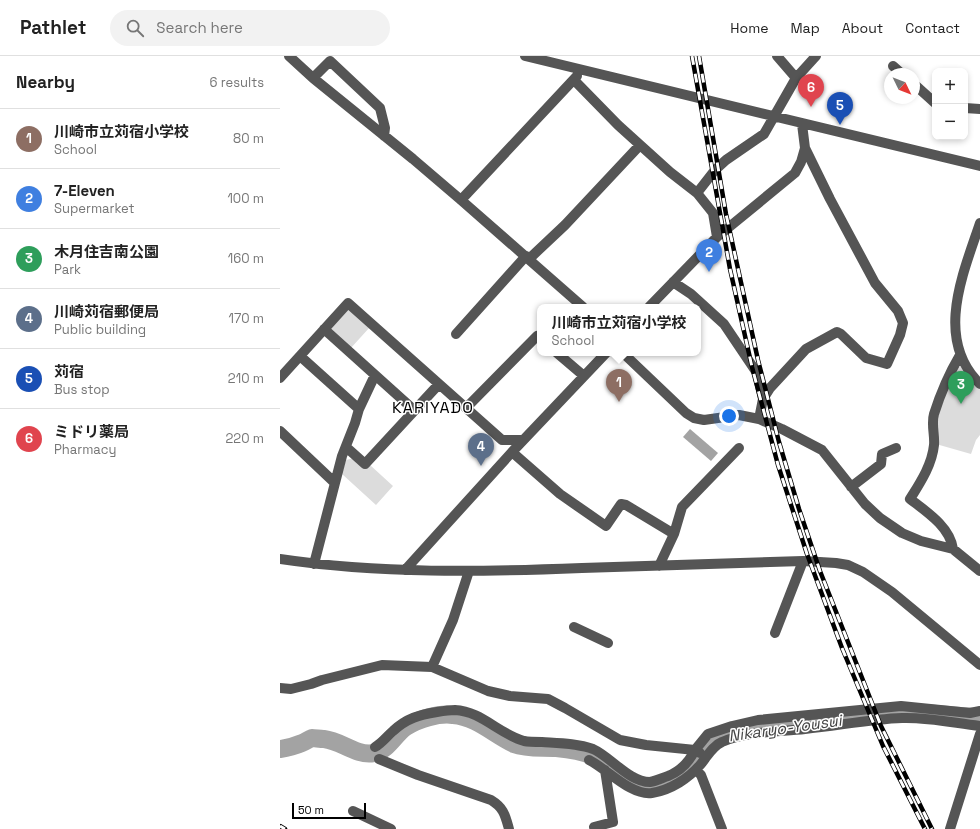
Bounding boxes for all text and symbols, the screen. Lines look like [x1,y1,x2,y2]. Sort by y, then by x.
search box [110,10,390,46]
text: Pathlet [20,15,86,40]
icon: search [124,17,146,39]
text: Search here [156,18,243,37]
text: Home [730,19,768,37]
text: Map [790,19,820,37]
text: About [842,19,883,37]
text: Contact [905,19,960,37]
north arrow [884,68,920,104]
map controls [932,68,968,140]
button: + [932,68,968,104]
text: Nearby [16,71,75,93]
text: 6 results [210,74,264,91]
pin: 6 [798,74,824,107]
pin: 5 [827,92,853,125]
button: − [932,104,968,140]
text: 川崎市立苅宿小学校 [54,122,189,141]
text: 1 [26,130,32,147]
text: 80 m [233,130,264,147]
text: School [54,141,97,158]
text: 7-Eleven [54,181,115,200]
text: 2 [25,190,33,207]
text: 100 m [227,190,264,207]
text: Supermarket [54,200,135,217]
pin: 2 [696,239,722,272]
text: 木月住吉南公園 [54,242,159,261]
text: 3 [25,250,33,267]
text: 160 m [228,250,264,267]
text: Park [54,261,81,278]
text: 川崎苅宿郵便局 [54,302,159,321]
popup [537,304,701,356]
text: 4 [25,310,33,327]
text: 170 m [228,310,264,327]
text: 川崎市立苅宿小学校 [551,313,687,332]
text: Public building [54,321,146,338]
text: School [551,332,594,349]
text: 苅宿 [54,362,84,381]
pin: 1 [606,369,632,402]
text: 5 [25,370,33,387]
text: 210 m [228,370,264,387]
pin: 3 [948,371,974,404]
text: Bus stop [54,381,110,398]
district label: KARIYADO [392,397,474,418]
your location [719,406,739,426]
text: ミドリ薬局 [54,422,129,441]
text: 6 [25,430,33,447]
text: 220 m [225,430,264,447]
pin: 4 [468,433,494,466]
text: Pharmacy [54,441,116,458]
water label: Nikaryo-Yousui [727,709,845,746]
scale bar [292,801,366,820]
text: 50 m [298,803,324,817]

